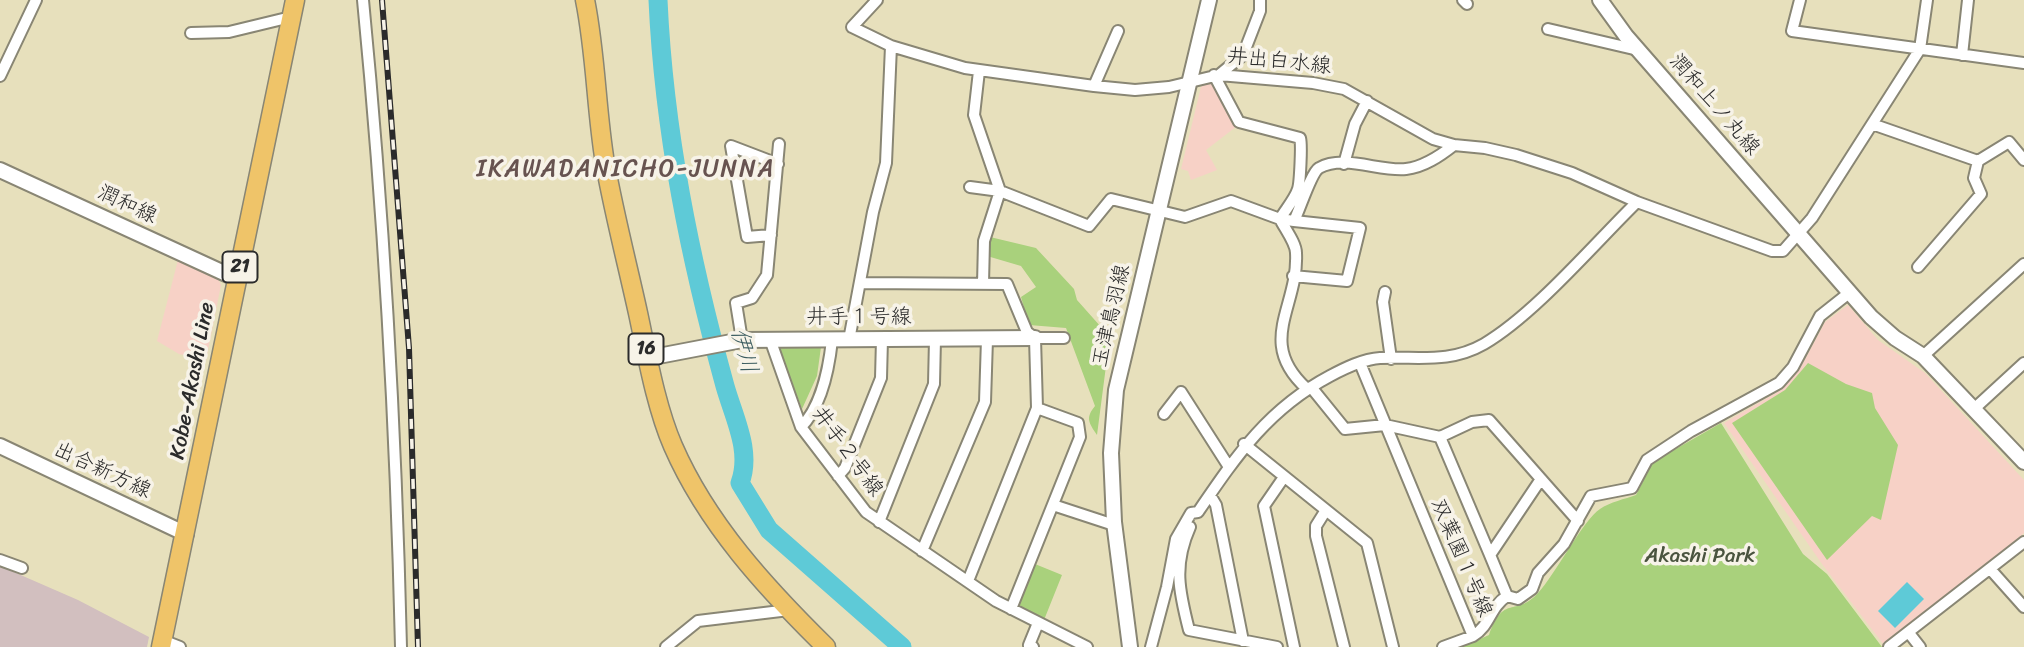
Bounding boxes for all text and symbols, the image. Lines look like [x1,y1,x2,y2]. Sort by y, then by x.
street label: 井出白水線 [1225,44,1333,80]
street label: 潤和上ノ丸線 [1663,49,1765,161]
district label: IKAWADANICHO-JUNNA [479,156,773,184]
street label: 潤和線 [93,180,161,230]
road number: 21 [222,252,258,282]
street label: 玉津鳥羽線 [1088,262,1136,370]
street label: Kobe-Akashi Line [165,300,221,462]
street label: 井手１号線 [807,305,911,331]
water label: 伊川 [724,325,762,377]
road number: 16 [628,334,664,364]
street label: 井手２号線 [806,402,888,502]
street label: 出合新方線 [49,437,155,505]
street label: 双葉園１号線 [1425,495,1497,621]
park label: Akashi Park [1645,544,1755,570]

